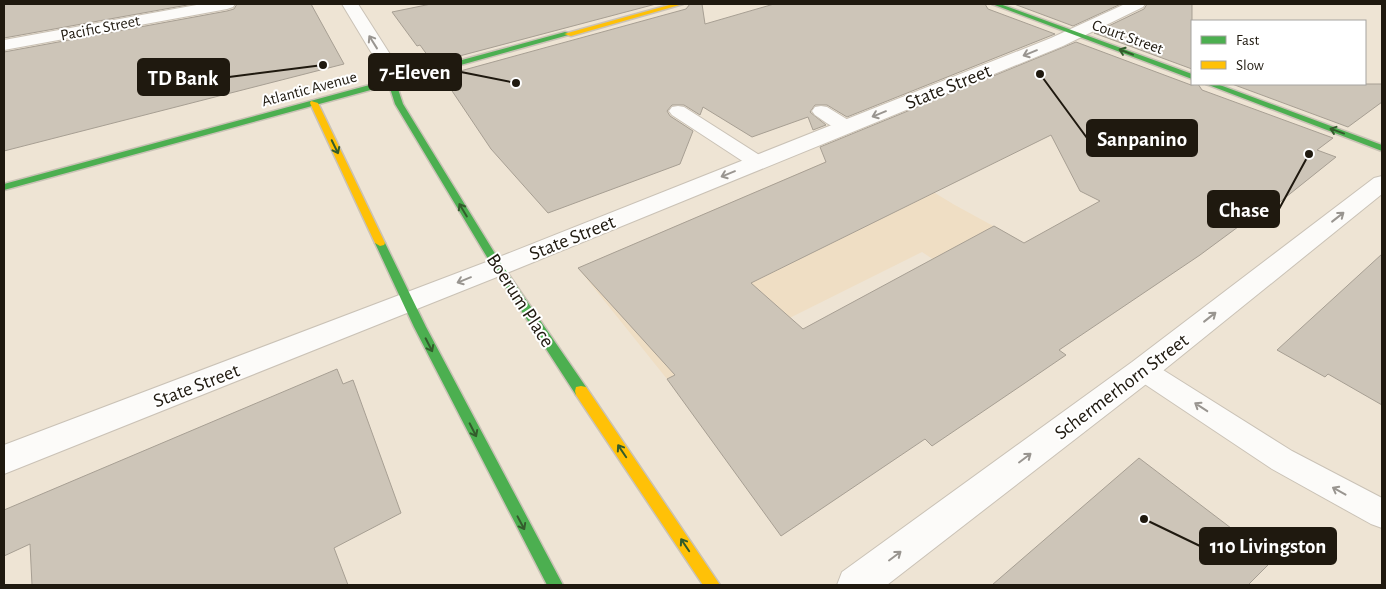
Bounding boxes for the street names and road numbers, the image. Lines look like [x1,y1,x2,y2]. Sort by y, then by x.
street label: Pacific Street [59,12,141,44]
street label: Court Street [1090,17,1165,57]
street label: State Street [903,60,995,113]
street label: Atlantic Avenue [260,69,359,109]
street label: State Street [527,211,619,264]
street label: Boerum Place [483,250,558,351]
street label: Schermerhorn Street [1051,330,1193,443]
street label: State Street [150,360,243,412]

